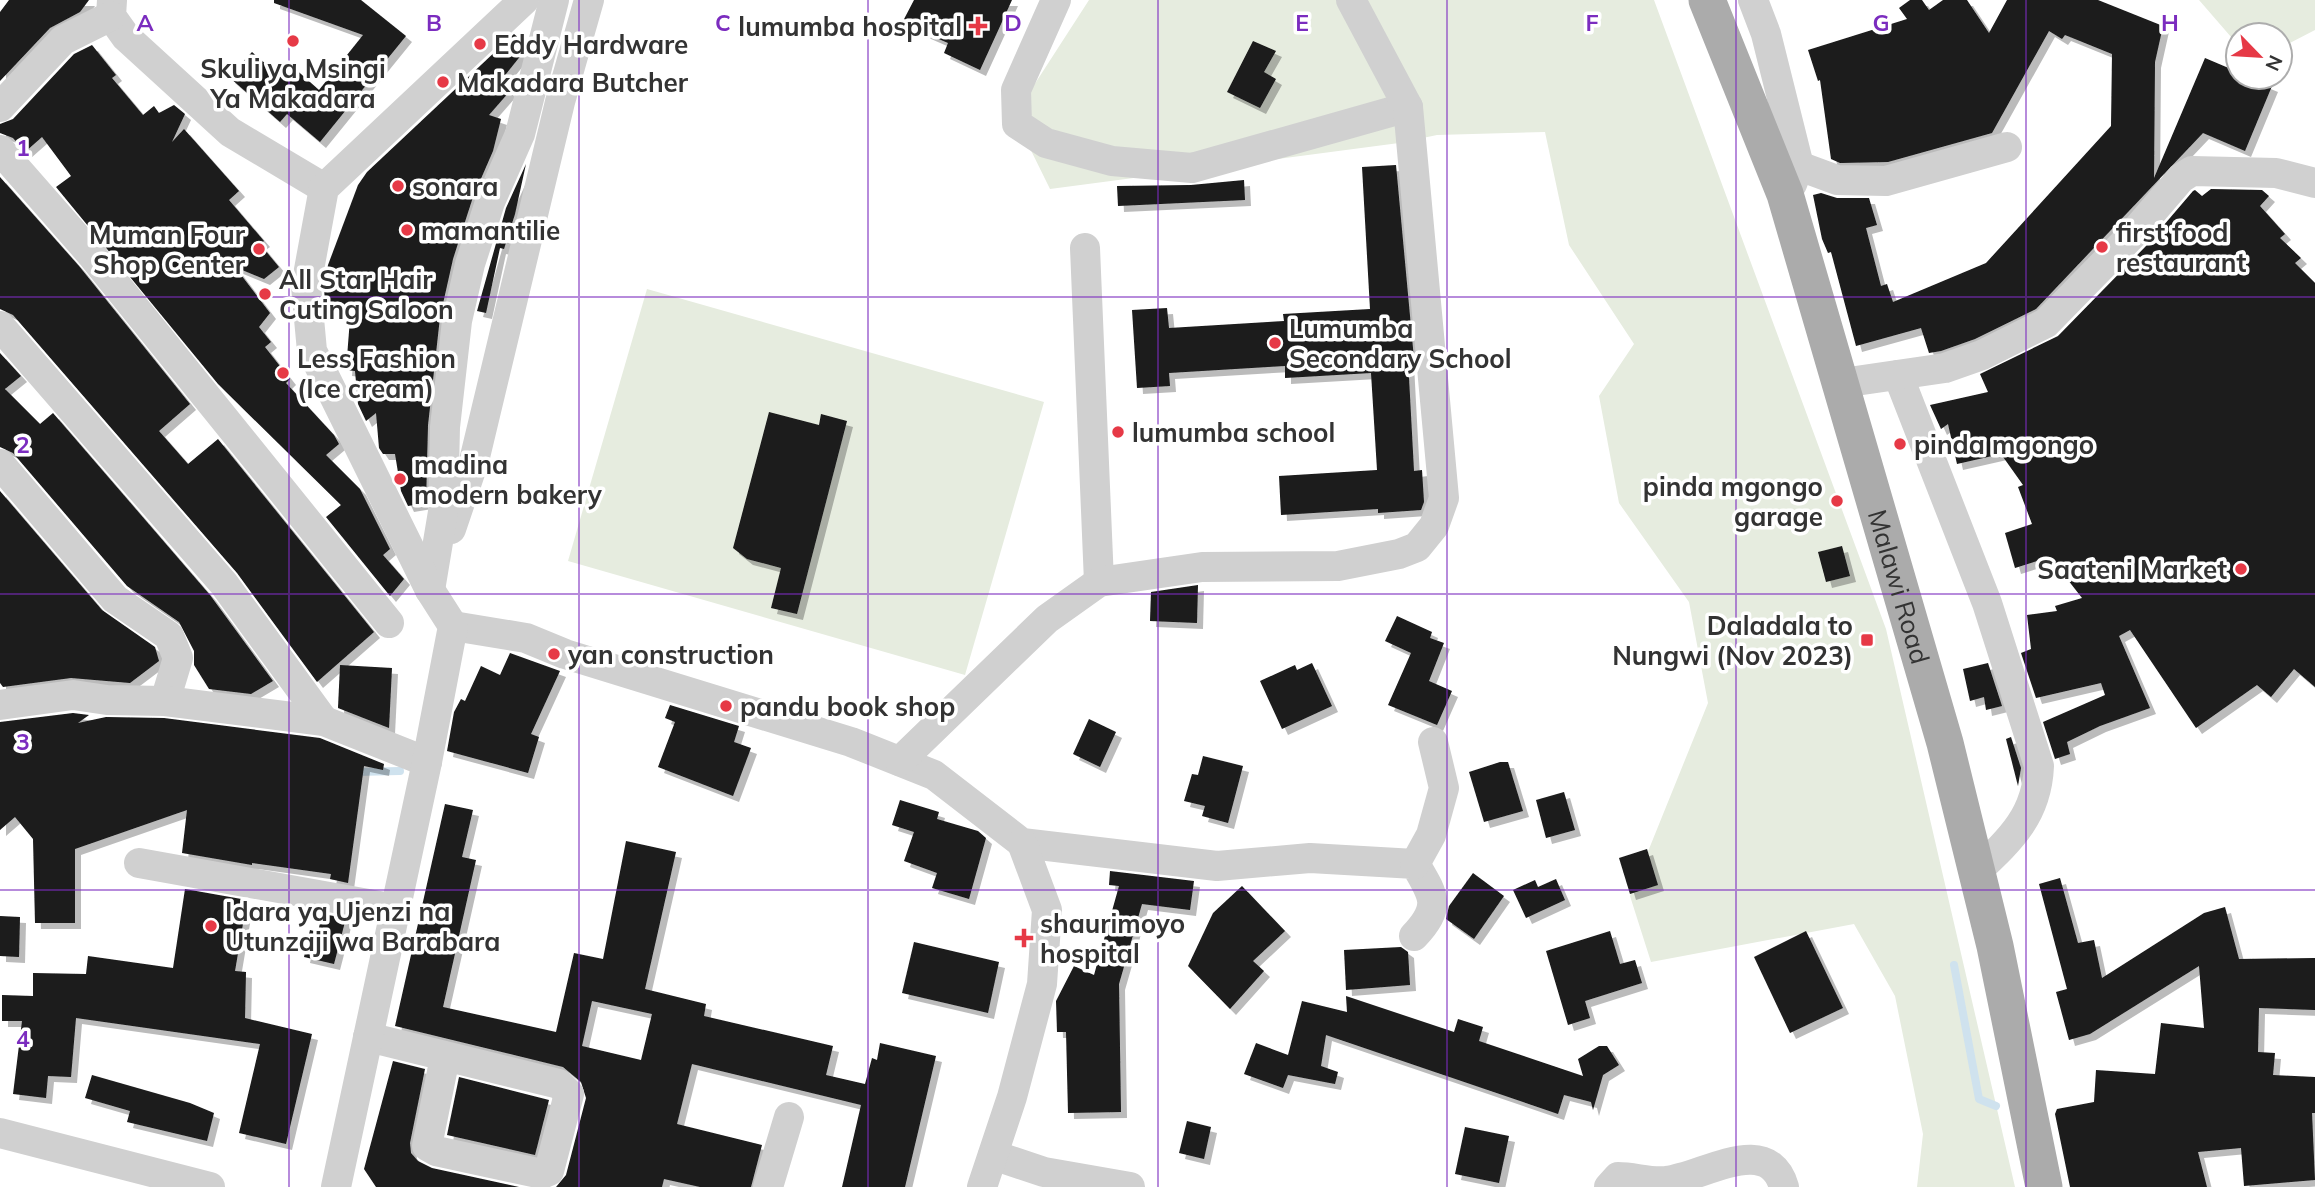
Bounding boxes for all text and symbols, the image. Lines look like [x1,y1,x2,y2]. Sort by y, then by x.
text: A [136,8,154,37]
text: B [426,8,442,37]
text: C [715,8,731,37]
text: D [1004,8,1022,37]
text: E [1295,8,1309,37]
text: F [1585,8,1599,37]
text: G [1872,8,1890,37]
text: H [2161,8,2179,37]
place label: lumumba hospital [738,10,962,43]
marker: lumumba hospital [968,16,988,36]
north arrow [2224,21,2294,91]
place label: Eddy Hardware [494,28,688,61]
marker: Skuli ya Msingi Ya Makadara [285,33,301,49]
marker: Eddy Hardware [472,36,488,52]
place label: Skuli ya Msingi Ya Makadara [200,52,386,115]
text: N [2260,52,2288,75]
place label: Makadara Butcher [457,66,689,99]
marker: Makadara Butcher [435,74,451,90]
text: 1 [16,133,30,162]
place label: sonara [412,170,498,203]
marker: sonara [390,178,406,194]
place label: mamantilie [421,214,560,247]
place label: first food restaurant [2116,216,2247,279]
place label: Muman Four Shop Center [89,218,246,281]
marker: mamantilie [399,222,415,238]
marker: first food restaurant [2094,239,2110,255]
marker: Muman Four Shop Center [251,241,267,257]
place label: All Star Hair Cuting Saloon [279,263,454,326]
marker: All Star Hair Cuting Saloon [257,286,273,302]
place label: Lumumba Secondary School [1289,312,1512,375]
marker: Lumumba Secondary School [1267,335,1283,351]
place label: Less Fashion (Ice cream) [297,342,456,405]
marker: Less Fashion (Ice cream) [275,365,291,381]
place label: lumumba school [1132,416,1335,449]
marker: lumumba school [1110,424,1126,440]
place label: pinda mgongo [1914,428,2094,461]
text: 2 [16,430,30,459]
marker: pinda mgongo [1892,436,1908,452]
place label: madina modern bakery [414,448,603,511]
place label: pinda mgongo garage [1643,470,1823,533]
marker: madina modern bakery [392,471,408,487]
marker: pinda mgongo garage [1829,493,1845,509]
street label: Malawi Road [1861,506,1937,668]
place label: Saateni Market [2037,553,2227,586]
marker: Saateni Market [2233,561,2249,577]
place label: Daladala to Nungwi (Nov 2023) [1612,609,1853,672]
marker: Daladala to Nungwi (Nov 2023) [1859,632,1875,648]
place label: yan construction [567,638,774,671]
marker: yan construction [546,646,562,662]
place label: pandu book shop [740,690,955,723]
marker: pandu book shop [718,698,734,714]
text: 3 [16,727,30,756]
place label: Idara ya Ujenzi na Utunzaji wa Barabara [225,895,500,958]
place label: shaurimoyo hospital [1040,907,1185,970]
marker: Idara ya Ujenzi na Utunzaji wa Barabara [203,918,219,934]
marker: shaurimoyo hospital [1014,928,1034,948]
text: 4 [16,1024,30,1053]

